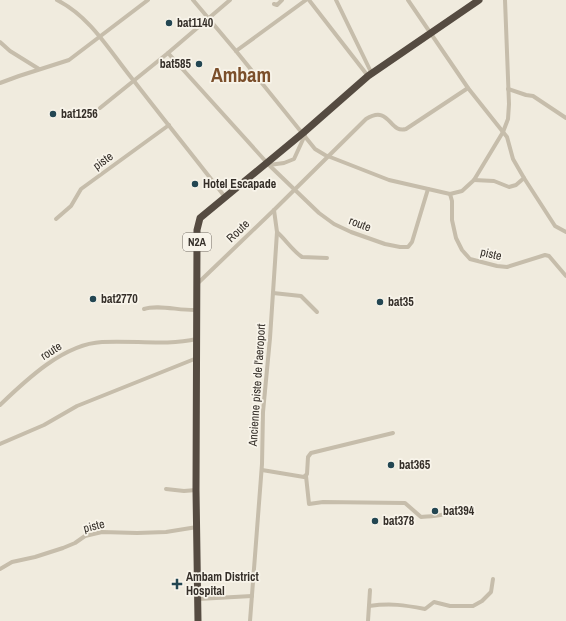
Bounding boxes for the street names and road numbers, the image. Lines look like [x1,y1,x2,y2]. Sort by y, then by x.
street label: piste [90,148,116,174]
street label: route [347,213,373,235]
street label: Route [223,216,253,246]
road number: N2A [183,233,211,251]
street label: piste [479,244,503,264]
street label: Ancienne piste de l'aeroport [245,323,269,448]
street label: route [37,338,65,364]
street label: piste [82,516,106,536]

